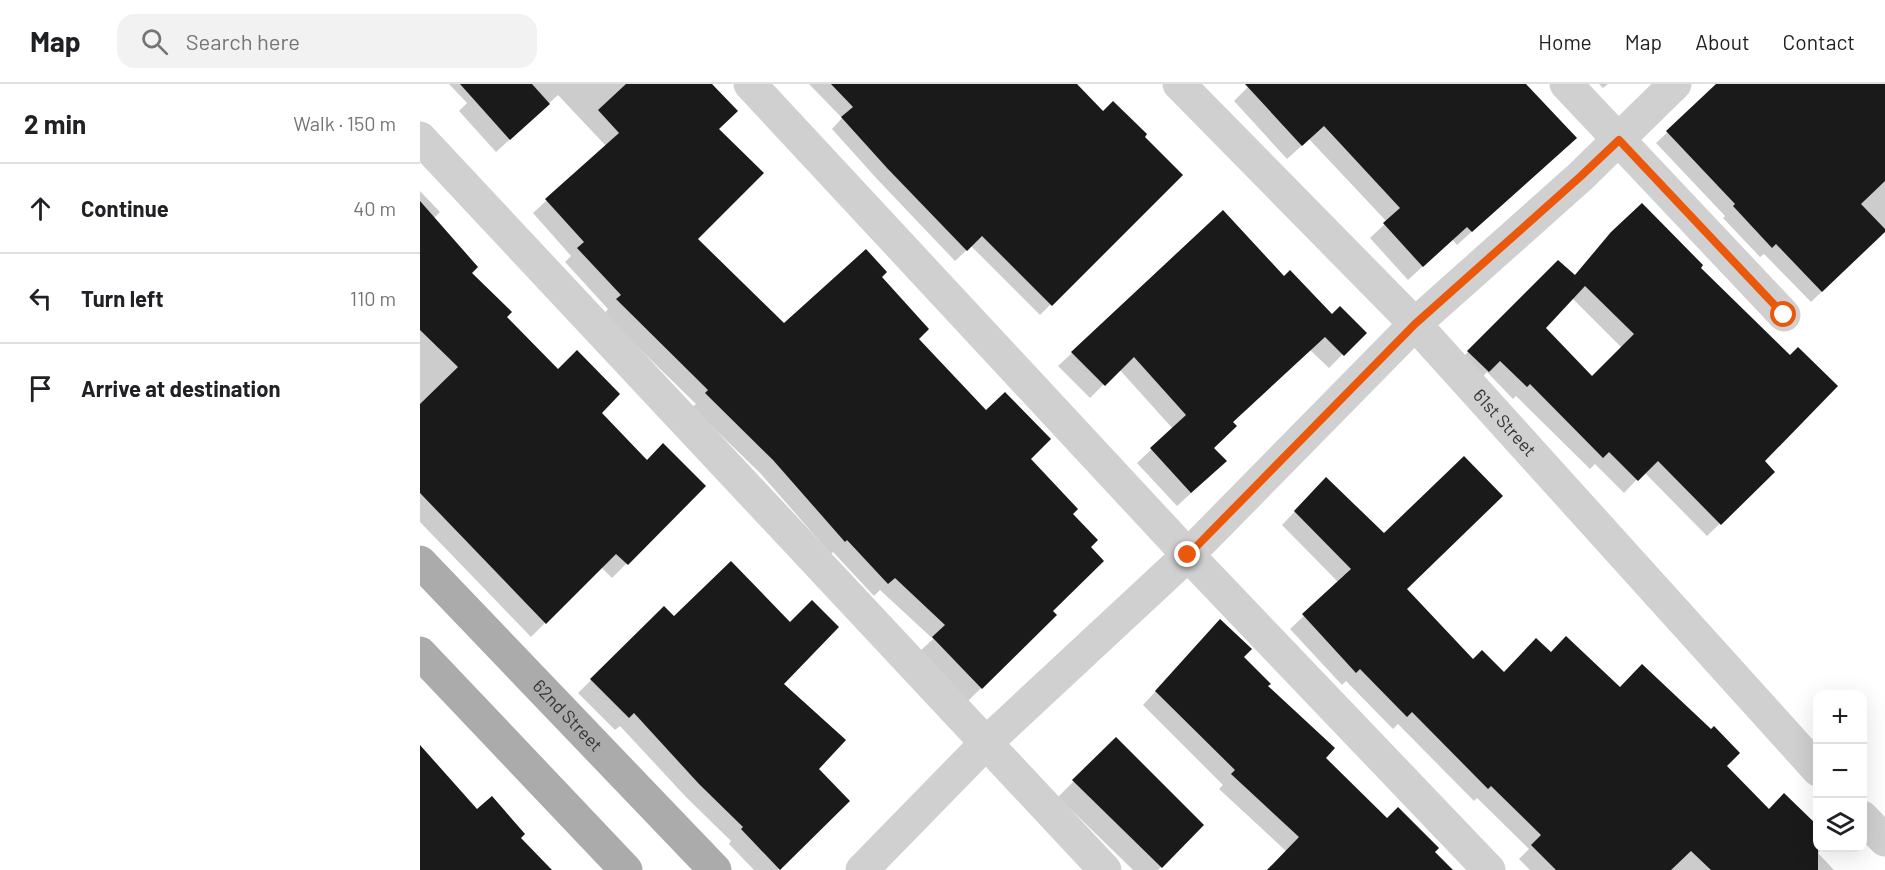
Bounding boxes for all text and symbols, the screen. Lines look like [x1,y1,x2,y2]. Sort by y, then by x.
search box [117,14,537,68]
text: Map [30,24,81,58]
icon: search [138,25,171,58]
text: Search here [186,28,300,54]
text: Home [1538,29,1592,54]
text: Map [1625,29,1662,54]
text: About [1695,29,1750,54]
text: Contact [1783,29,1855,54]
text: 2 min [24,108,86,139]
text: Walk · 150 m [293,111,396,135]
icon: ahead [24,192,57,225]
text: Continue [81,195,169,221]
text: 40 m [353,196,396,220]
icon: left [24,282,57,315]
text: Turn left [81,285,164,311]
text: 110 m [350,286,396,310]
route start [1770,301,1796,327]
icon: arrive [24,372,57,405]
text: Arrive at destination [81,375,280,401]
street label: 61st Street [1469,384,1541,461]
route end [1174,541,1200,567]
street label: 62nd Street [529,675,608,756]
map controls [1813,690,1867,852]
button: + [1813,690,1867,744]
button: − [1813,744,1867,798]
button: layers [1813,798,1867,852]

